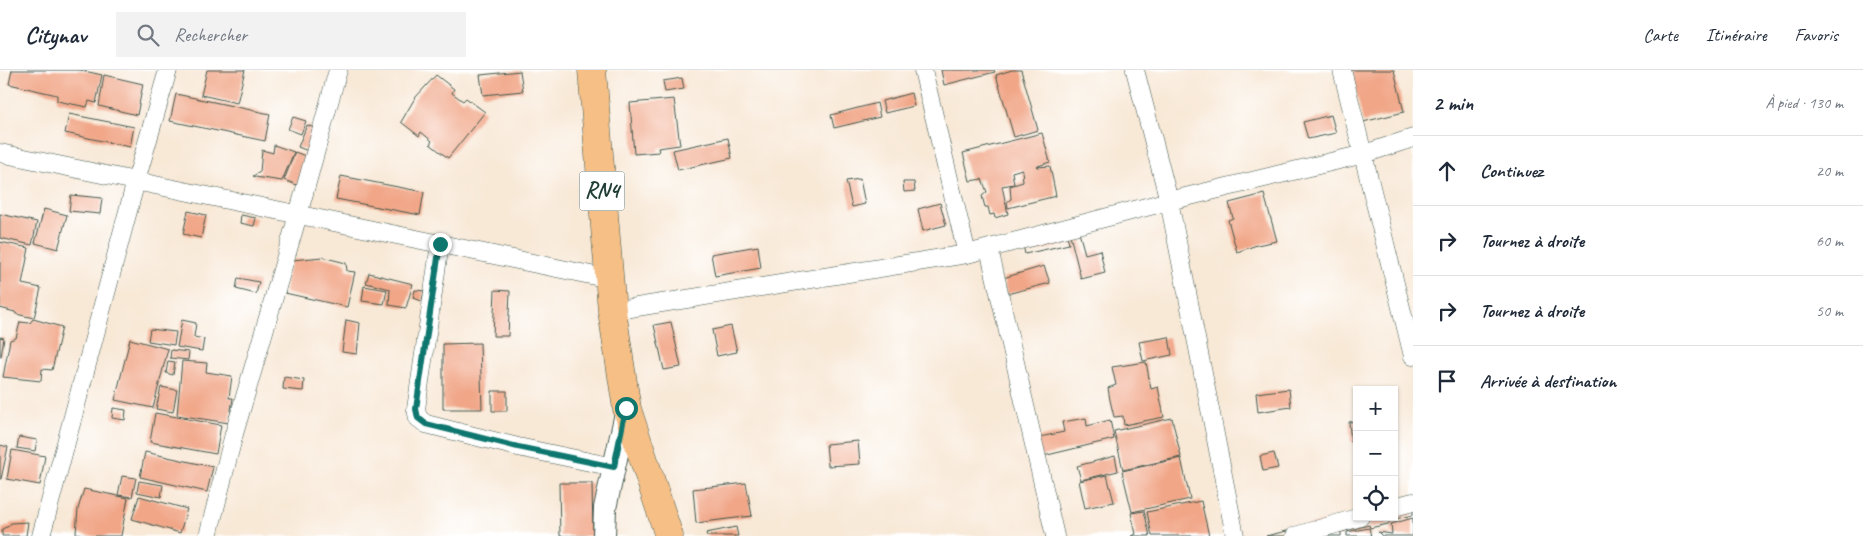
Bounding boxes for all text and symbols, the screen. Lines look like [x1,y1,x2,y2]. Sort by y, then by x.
search box [116,12,466,57]
text: Citynav [25,20,86,50]
icon: search [134,21,162,49]
text: Rechercher [174,23,247,47]
text: Carte [1643,24,1678,46]
text: Itinéraire [1706,24,1767,46]
text: Favoris [1795,24,1838,46]
text: 2 min [1433,90,1473,116]
text: À pied · 130 m [1765,93,1843,113]
icon: ahead [1433,157,1461,185]
text: Continuez [1480,159,1543,183]
text: 20 m [1816,161,1843,181]
road number: RN4 [580,171,624,210]
icon: right [1433,227,1461,255]
text: Tournez à droite [1480,229,1584,253]
text: 60 m [1816,231,1843,251]
route end [429,233,452,256]
icon: right [1433,297,1461,325]
text: Tournez à droite [1480,299,1584,323]
text: 50 m [1816,301,1843,321]
icon: arrive [1433,367,1461,395]
text: Arrivée à destination [1480,369,1616,393]
map controls [1353,386,1398,521]
button: + [1353,386,1398,431]
route start [615,397,638,420]
button: − [1353,431,1398,476]
button: locate [1353,476,1398,521]

